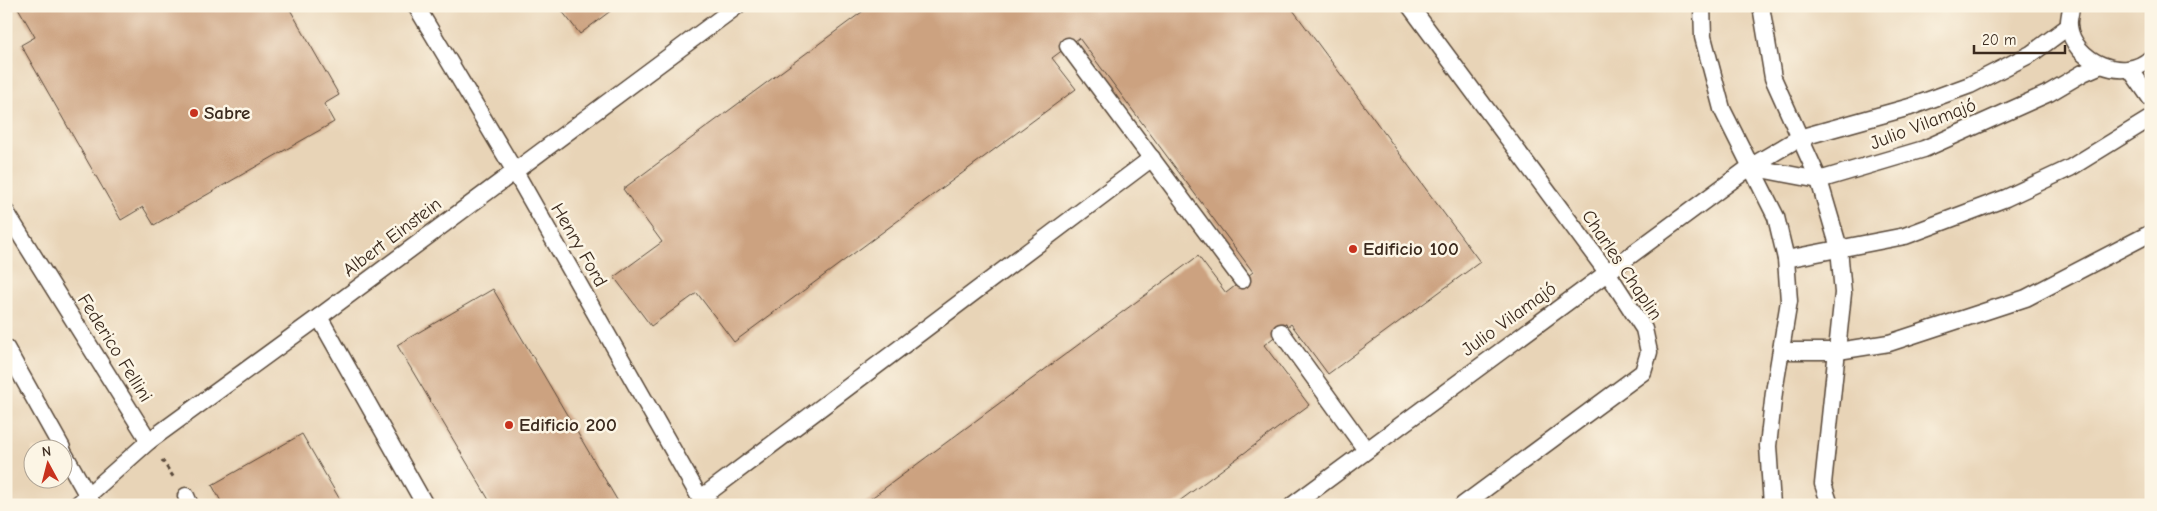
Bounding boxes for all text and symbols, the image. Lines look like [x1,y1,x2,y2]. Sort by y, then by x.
scale bar [1974,22,2066,54]
text: 20 m [1982,31,2016,49]
street label: Julio Vilamajó [1867,94,1979,154]
place label: Sabre [204,102,250,124]
marker: Sabre [188,107,200,119]
street label: Albert Einstein [338,193,446,281]
street label: Henry Ford [546,199,612,291]
street label: Charles Chaplin [1577,206,1667,324]
place label: Edificio 100 [1363,238,1459,260]
marker: Edificio 100 [1347,243,1359,255]
street label: Julio Vilamajó [1457,277,1561,361]
street label: Federico Fellini [73,290,157,406]
place label: Edificio 200 [519,414,617,436]
marker: Edificio 200 [503,419,515,431]
north arrow [22,438,72,488]
text: N [41,443,52,461]

